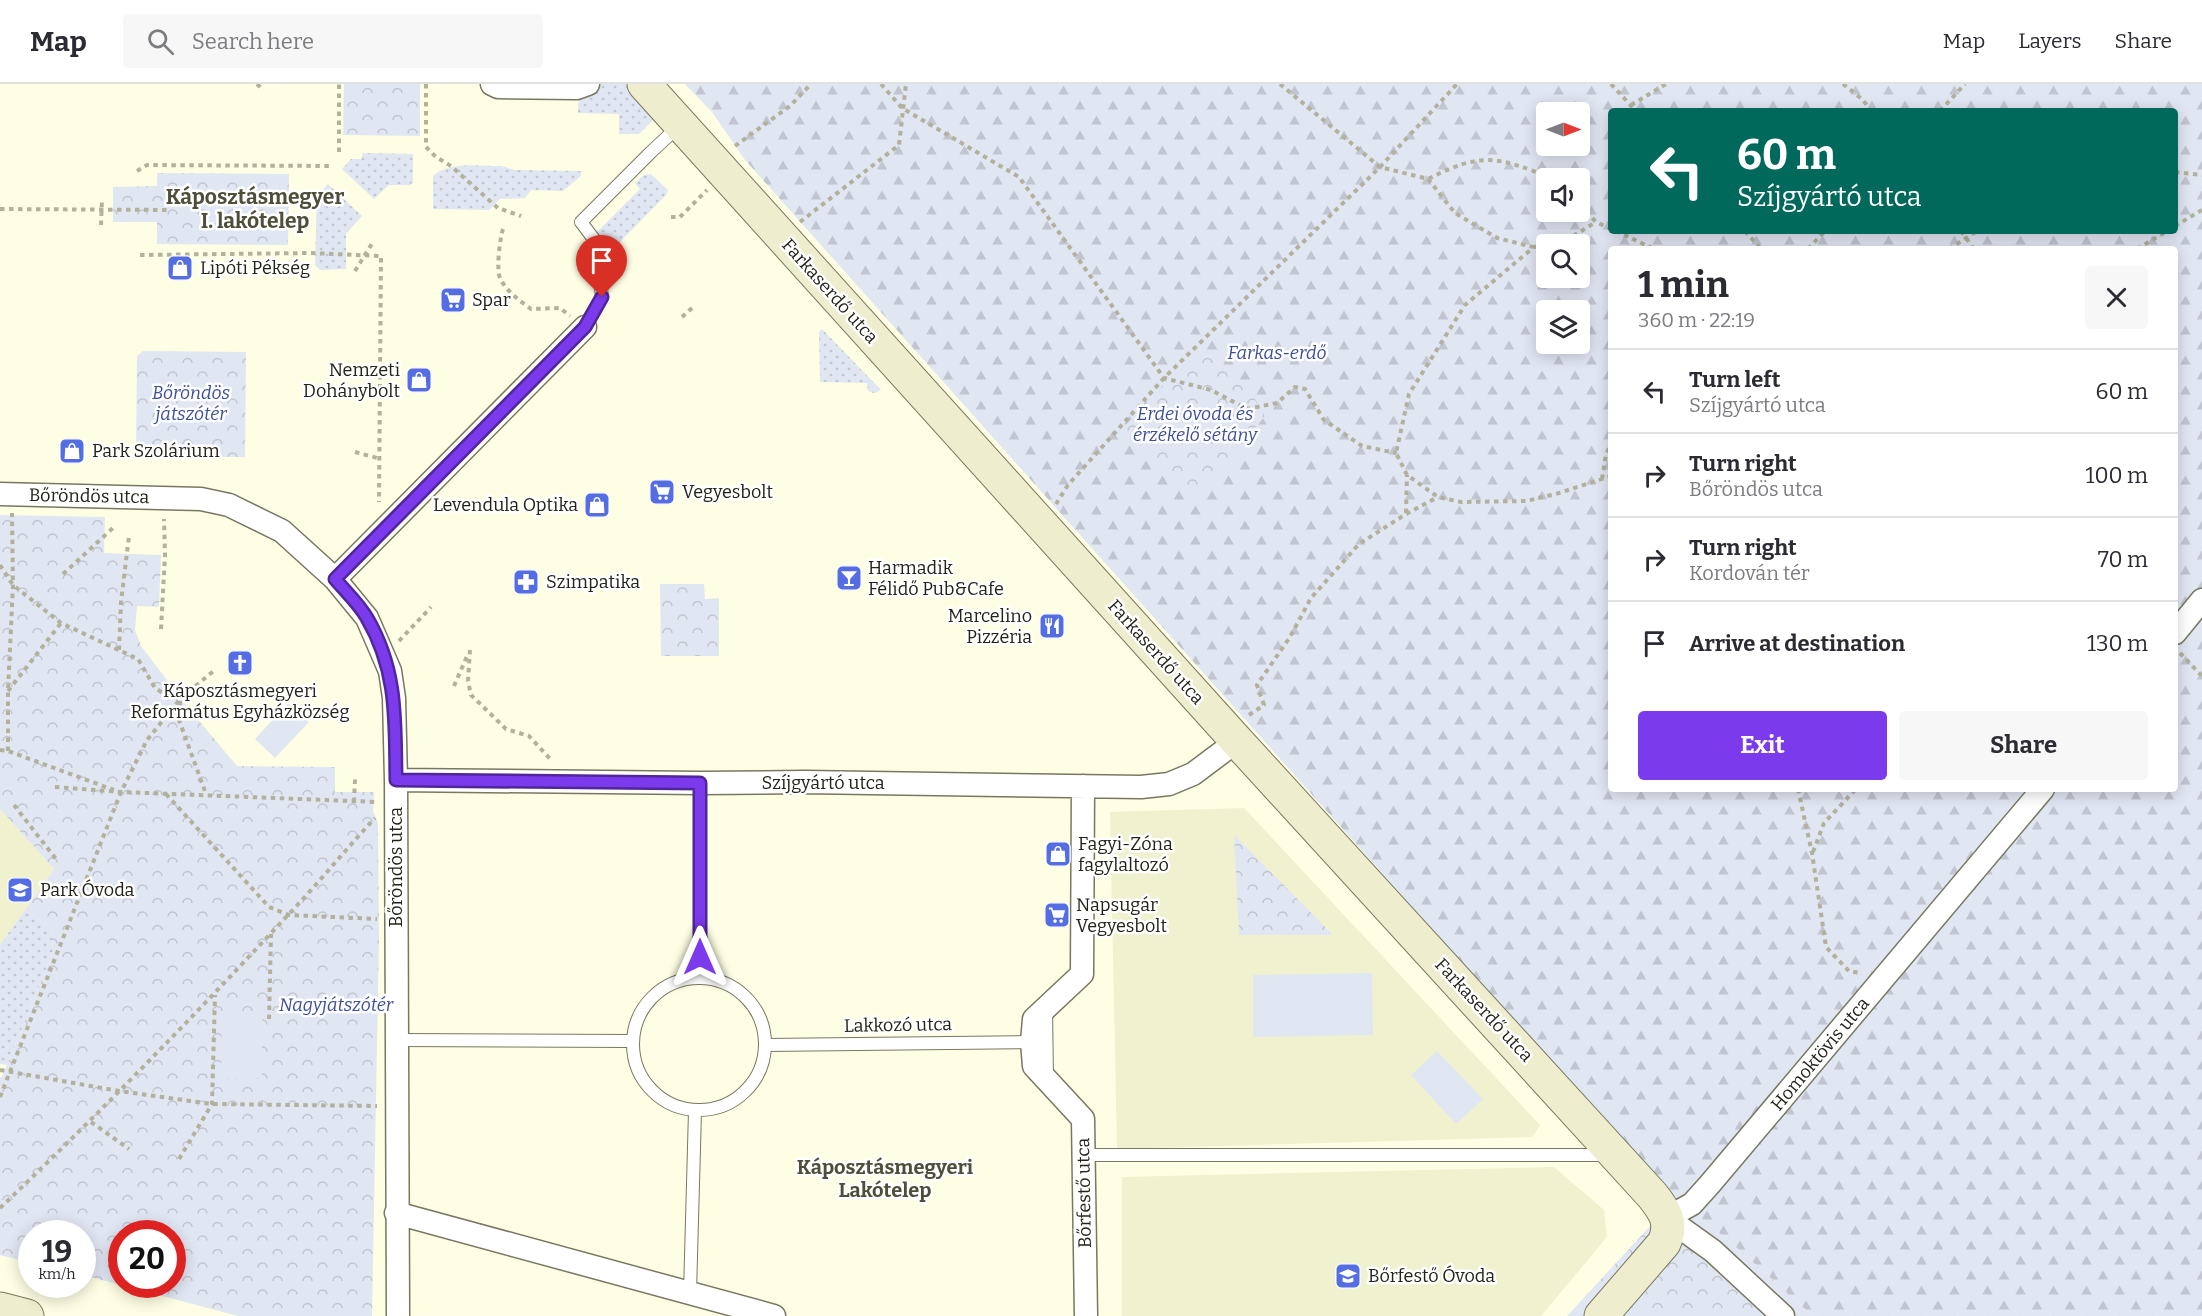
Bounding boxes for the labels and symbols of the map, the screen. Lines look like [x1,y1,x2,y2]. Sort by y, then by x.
north arrow [1536,102,1590,156]
district label: Káposztásmegyer I. lakótelep [166,184,344,234]
street label: Farkaserdő utca [777,234,883,348]
pin [576,235,627,297]
shop icon: Lipóti Pékség [165,253,195,283]
place label: Lipóti Pékség [200,257,310,279]
supermarket icon: Spar [438,285,468,315]
place label: Spar [472,289,511,311]
park label: Farkas-erdő [1228,342,1326,364]
place label: Nemzeti Dohánybolt [303,359,400,402]
shop icon: Nemzeti Dohánybolt [404,365,434,395]
park label: Bőröndös játszótér [152,382,231,425]
park label: Erdei óvoda és érzékelő sétány [1133,403,1258,446]
shop icon: Park Szolárium [57,436,87,466]
place label: Park Szolárium [92,440,220,462]
supermarket icon: Vegyesbolt [647,477,677,507]
place label: Vegyesbolt [682,481,773,503]
street label: Bőröndös utca [29,484,150,508]
shop icon: Levendula Optika [582,490,612,520]
place label: Levendula Optika [433,494,578,516]
place label: Harmadik Félidő Pub&Cafe [868,557,1004,600]
bar icon: Harmadik Félidő Pub&Cafe [834,563,864,593]
pharmacy icon: Szimpatika [511,567,541,597]
place label: Szimpatika [546,571,640,593]
street label: Farkaserdő utca [1103,595,1209,709]
place label: Marcelino Pizzéria [948,605,1032,648]
restaurant icon: Marcelino Pizzéria [1037,611,1067,641]
church icon: Káposztásmegyeri Református Egyházközség [225,648,255,678]
place label: Káposztásmegyeri Református Egyházközség [130,680,350,723]
street label: Szíjgyártó utca [761,772,885,794]
street label: Bőröndös utca [385,807,407,927]
place label: Fagyi-Zóna fagylaltozó [1078,833,1173,876]
shop icon: Fagyi-Zóna fagylaltozó [1043,839,1073,869]
school or university icon: Park Óvoda [5,875,35,905]
place label: Park Óvoda [40,879,135,901]
place label: Napsugár Vegyesbolt [1076,894,1167,937]
supermarket icon: Napsugár Vegyesbolt [1042,900,1072,930]
position arrow [668,925,732,989]
street label: Farkaserdő utca [1430,954,1538,1066]
street label: Homoktövis utca [1766,993,1874,1115]
park label: Nagyjátszótér [279,994,394,1016]
street label: Lakkozó utca [844,1013,952,1037]
street label: Bőrfestő utca [1072,1137,1096,1248]
district label: Káposztásmegyeri Lakótelep [797,1155,974,1202]
speed limit sign: 20 [108,1220,186,1298]
school or university icon: Bőrfestő Óvoda [1333,1261,1363,1291]
place label: Bőrfestő Óvoda [1368,1265,1495,1287]

